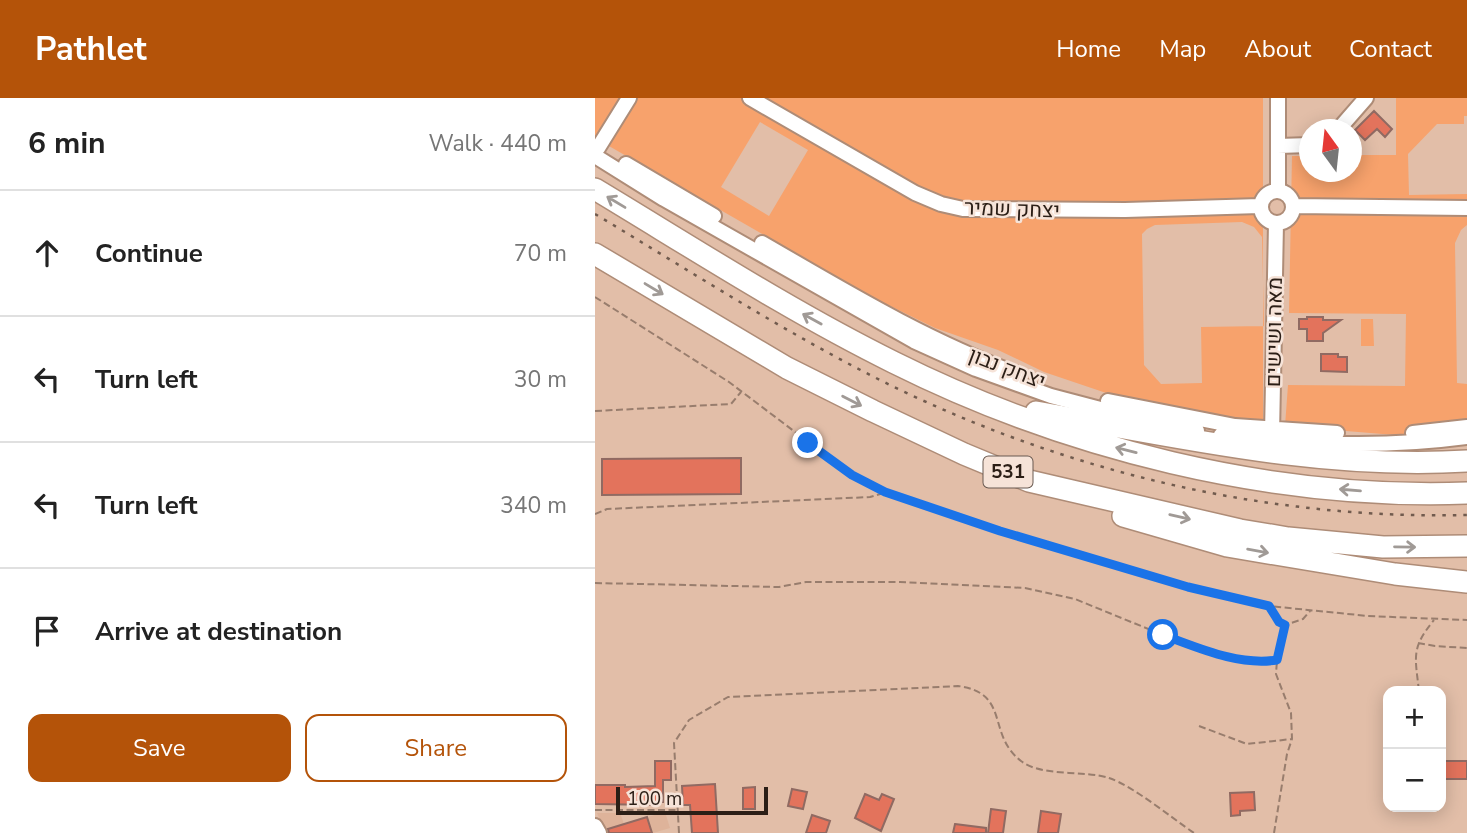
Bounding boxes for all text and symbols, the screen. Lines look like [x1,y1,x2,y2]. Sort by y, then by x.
text: Pathlet [35,27,147,72]
text: Home [1056,33,1121,65]
text: Map [1159,33,1206,65]
text: About [1244,33,1311,65]
text: Contact [1349,33,1432,65]
north arrow [1299,119,1362,182]
text: 6 min [28,123,106,164]
text: Walk · 440 m [428,128,567,159]
street label: יצחק שמיר [964,193,1060,225]
one-way arrow [607,194,627,208]
icon: ahead [28,234,66,272]
text: Continue [95,236,203,271]
text: 70 m [514,238,567,269]
street label: מאה ושישים [1259,277,1289,387]
one-way arrow [643,282,663,296]
one-way arrow [802,312,822,326]
street label: יצחק נבון [965,341,1049,395]
icon: left [28,360,66,398]
text: Turn left [95,362,198,397]
text: 30 m [514,364,567,395]
one-way arrow [841,394,862,408]
route end [792,427,823,458]
one-way arrow [1115,443,1138,456]
road number: 531 [983,456,1033,488]
one-way arrow [1339,483,1362,496]
icon: left [28,486,66,524]
text: Turn left [95,488,198,523]
text: 340 m [500,490,567,521]
one-way arrow [1168,510,1191,524]
one-way arrow [1393,540,1416,554]
one-way arrow [1246,545,1269,558]
icon: arrive [28,612,66,650]
text: Arrive at destination [95,614,342,649]
route start [1147,619,1178,650]
map controls [1383,686,1446,812]
button: + [1383,686,1446,749]
button: Save [28,714,291,782]
button: Share [305,714,567,782]
button: − [1383,749,1446,812]
scale bar [616,784,768,816]
text: 100 m [627,786,682,812]

